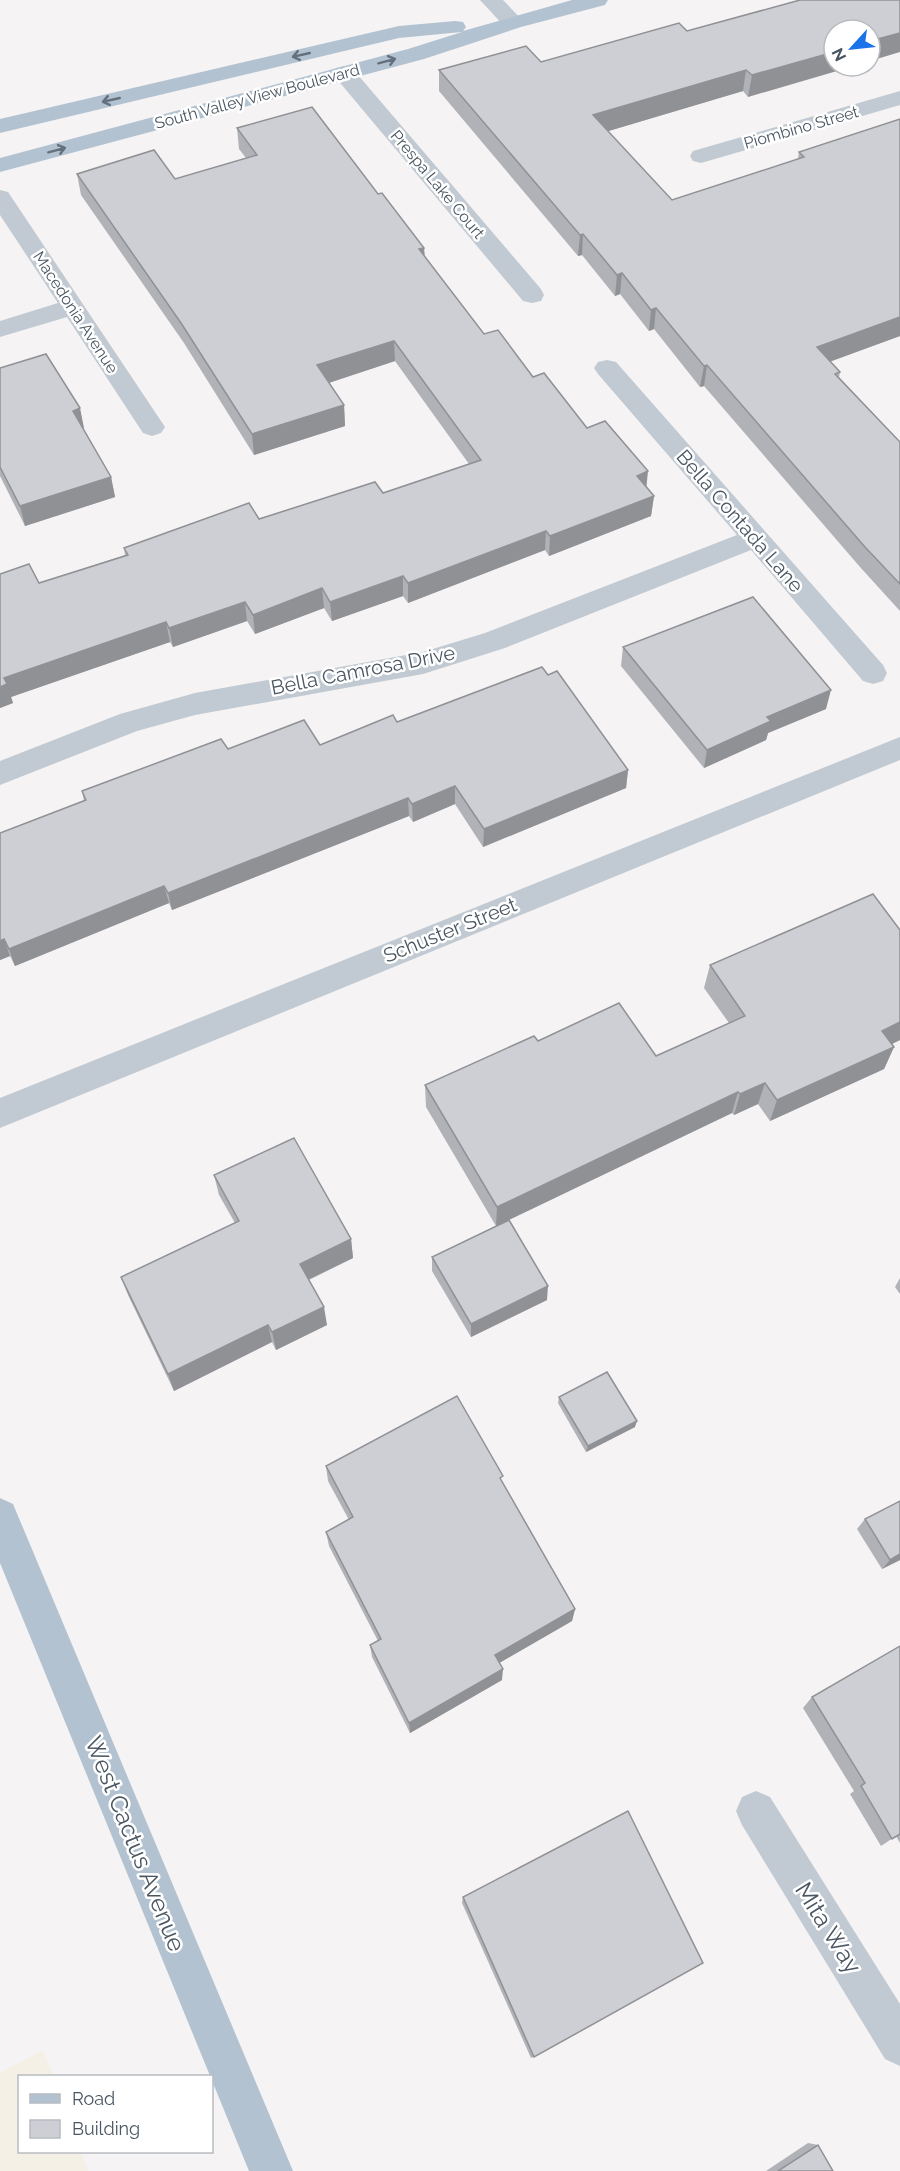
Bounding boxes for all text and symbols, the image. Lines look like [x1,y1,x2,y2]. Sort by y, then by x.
north arrow [822,18,882,78]
text: N [828,45,850,64]
one-way arrow [292,50,311,62]
one-way arrow [377,55,396,67]
street label: South Valley View Boulevard [153,60,362,133]
one-way arrow [102,94,121,106]
street label: Piombino Street [742,102,861,153]
street label: Prespa Lake Court [387,126,489,243]
one-way arrow [47,143,66,155]
street label: Macedonia Avenue [29,248,122,377]
street label: Bella Contada Lane [672,445,809,597]
street label: Bella Camrosa Drive [269,640,457,700]
street label: Schuster Street [380,892,520,968]
street label: West Cactus Avenue [79,1732,192,1956]
street label: Mita Way [789,1877,868,1979]
legend [18,2075,213,2153]
text: Road [72,2088,115,2109]
text: Building [72,2118,140,2139]

